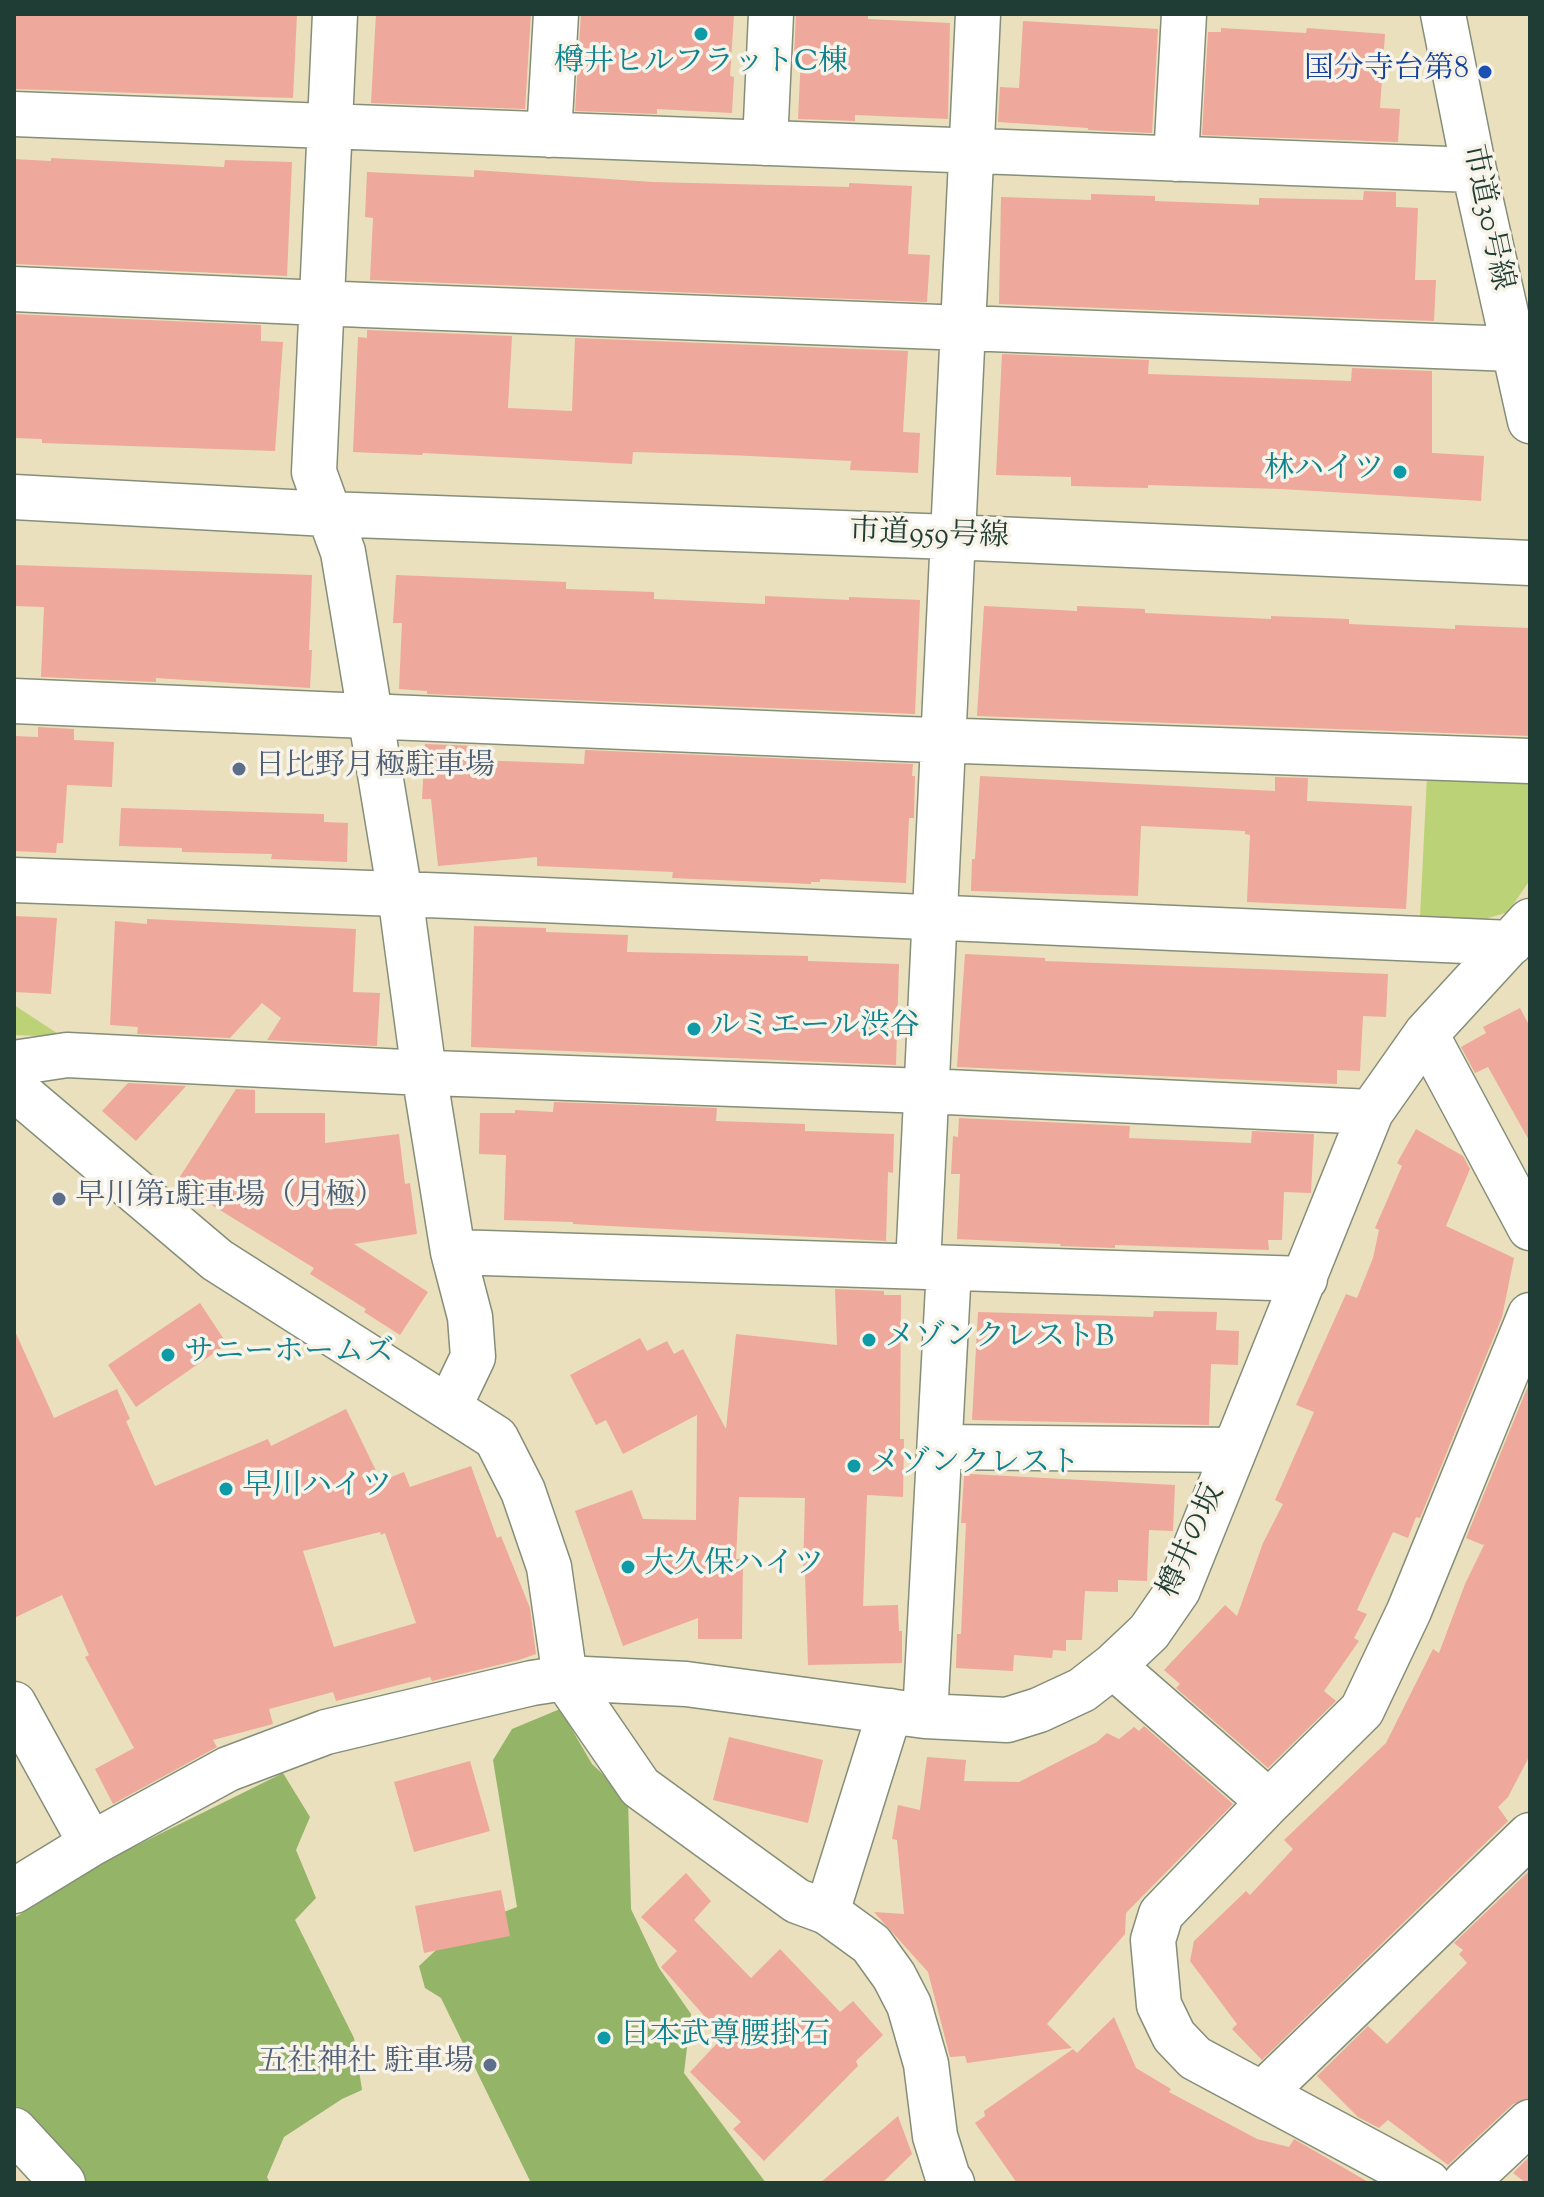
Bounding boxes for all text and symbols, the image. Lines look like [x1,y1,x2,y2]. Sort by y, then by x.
marker: 樽井ヒルフラットC棟 [692,25,710,43]
place label: 樽井ヒルフラットC棟 [554,47,848,83]
place label: 国分寺台第8 [1304,54,1469,90]
marker: 国分寺台第8 [1476,63,1494,81]
street label: 市道30号線 [1452,142,1518,294]
place label: 林ハイツ [1264,454,1384,490]
marker: 林ハイツ [1391,463,1409,481]
street label: 市道959号線 [849,516,1009,558]
place label: 日比野月極駐車場 [255,751,495,787]
marker: 日比野月極駐車場 [230,760,248,778]
place label: ルミエール渋谷 [710,1011,920,1047]
marker: ルミエール渋谷 [685,1020,703,1038]
place label: 早川第1駐車場（月極） [75,1181,385,1217]
marker: 早川第1駐車場（月極） [50,1190,68,1208]
place label: メゾンクレストB [885,1322,1114,1358]
marker: メゾンクレストB [860,1331,878,1349]
place label: サニーホームズ [184,1337,394,1373]
marker: サニーホームズ [159,1346,177,1364]
place label: メゾンクレスト [870,1448,1080,1484]
marker: メゾンクレスト [845,1457,863,1475]
place label: 早川ハイツ [242,1471,392,1507]
marker: 早川ハイツ [217,1480,235,1498]
street label: 樽井の坂 [1153,1480,1235,1604]
place label: 大久保ハイツ [644,1549,824,1585]
marker: 大久保ハイツ [619,1558,637,1576]
place label: 日本武尊腰掛石 [620,2020,830,2056]
marker: 日本武尊腰掛石 [595,2029,613,2047]
place label: 五社神社 駐車場 [258,2047,474,2083]
marker: 五社神社 駐車場 [481,2056,499,2074]

